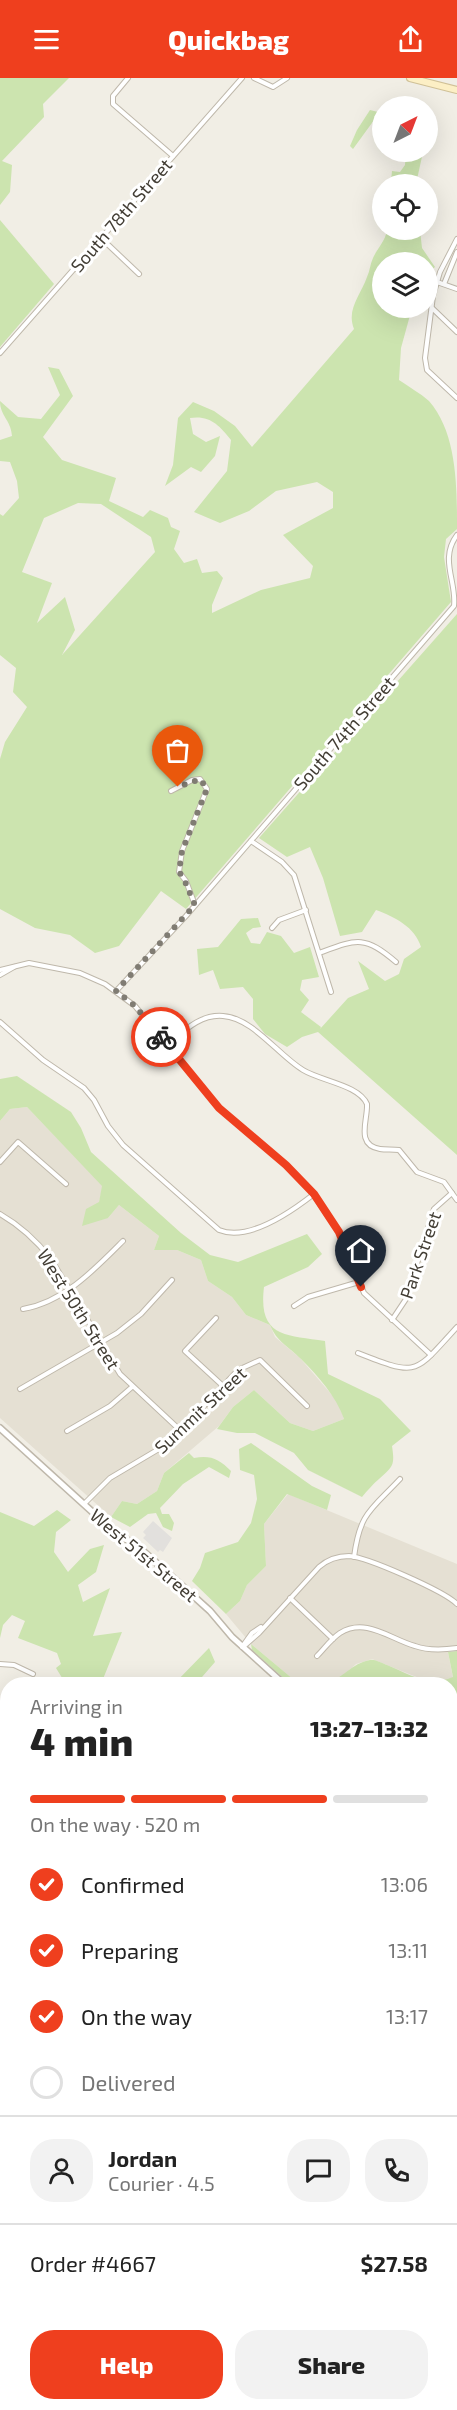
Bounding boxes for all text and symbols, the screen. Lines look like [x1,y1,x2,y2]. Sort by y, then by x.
icon: menu [30,23,63,56]
text: Quickbag [168,23,289,55]
icon: share [394,23,427,56]
north arrow [372,96,438,162]
map controls [372,96,438,318]
street label: South 78th Street [66,154,176,276]
button: locate [372,174,438,240]
button: layers [372,252,438,318]
street label: South 74th Street [289,672,399,794]
pin [152,725,203,787]
icon: bag [161,734,194,767]
courier [131,1007,191,1067]
icon: bike [145,1021,178,1054]
street label: Park Street [395,1208,445,1301]
pin [335,1225,386,1287]
icon: home [344,1234,377,1267]
street label: West 50th Street [33,1245,125,1374]
street label: Summit Street [150,1362,250,1458]
street label: West 51st Street [86,1504,202,1606]
text: Arriving in [30,1694,123,1718]
text: 13:27–13:32 [310,1715,428,1741]
text: 4 min [30,1717,133,1764]
text: On the way · 520 m [30,1812,200,1836]
icon: check [30,1868,63,1901]
text: Confirmed [81,1871,185,1897]
text: 13:06 [381,1872,428,1896]
icon: check [30,1934,63,1967]
text: Preparing [81,1937,179,1963]
text: 13:11 [388,1938,428,1962]
icon: check [30,2000,63,2033]
text: On the way [81,2003,192,2029]
text: 13:17 [386,2004,428,2028]
text: Delivered [81,2069,176,2095]
button: person [30,2139,93,2202]
button: chat [287,2139,350,2202]
button: phone [365,2139,428,2202]
text: Jordan [108,2145,177,2171]
text: Courier · 4.5 [108,2171,215,2195]
text: Order #4667 [30,2250,156,2276]
text: $27.58 [361,2250,428,2276]
button: Help [30,2330,223,2399]
button: Share [235,2330,428,2399]

